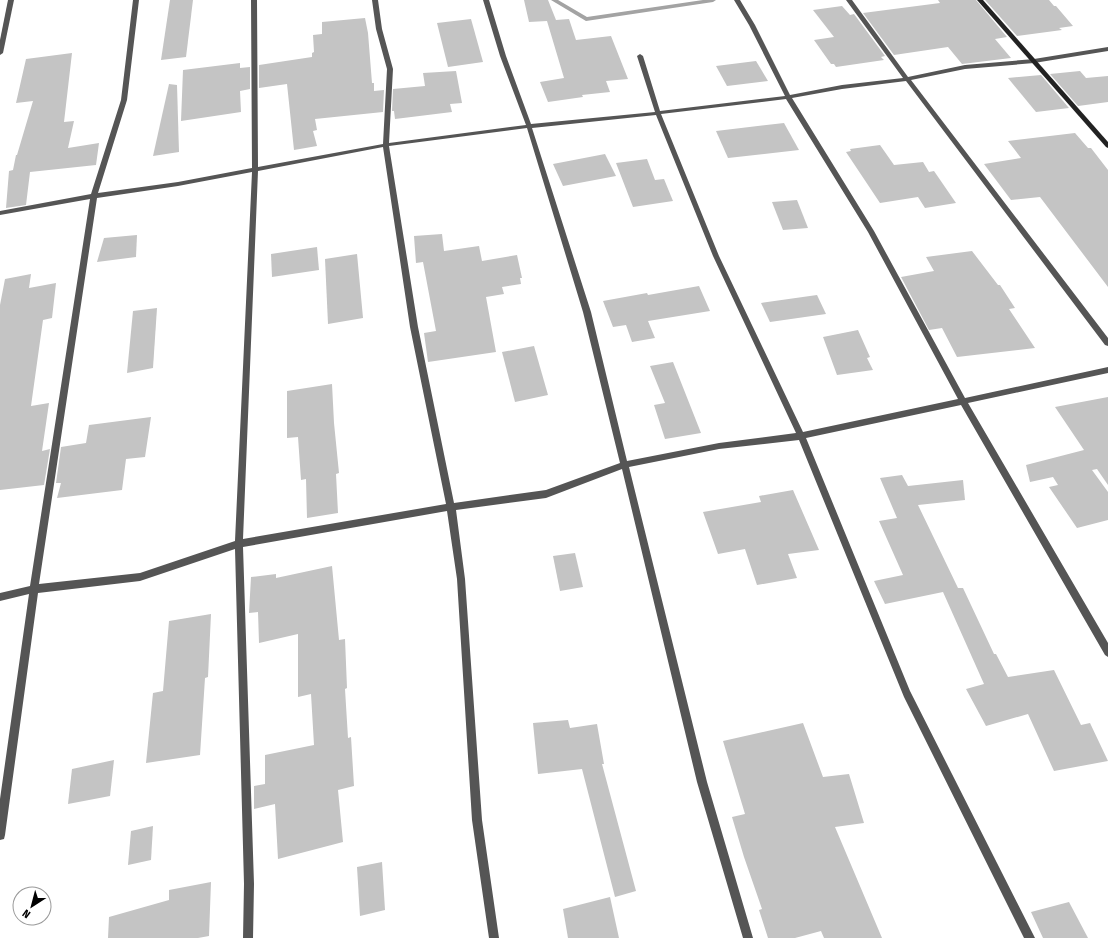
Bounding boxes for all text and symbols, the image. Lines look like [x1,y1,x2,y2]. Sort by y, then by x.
north arrow [12,886,52,926]
text: N [20,906,33,921]

